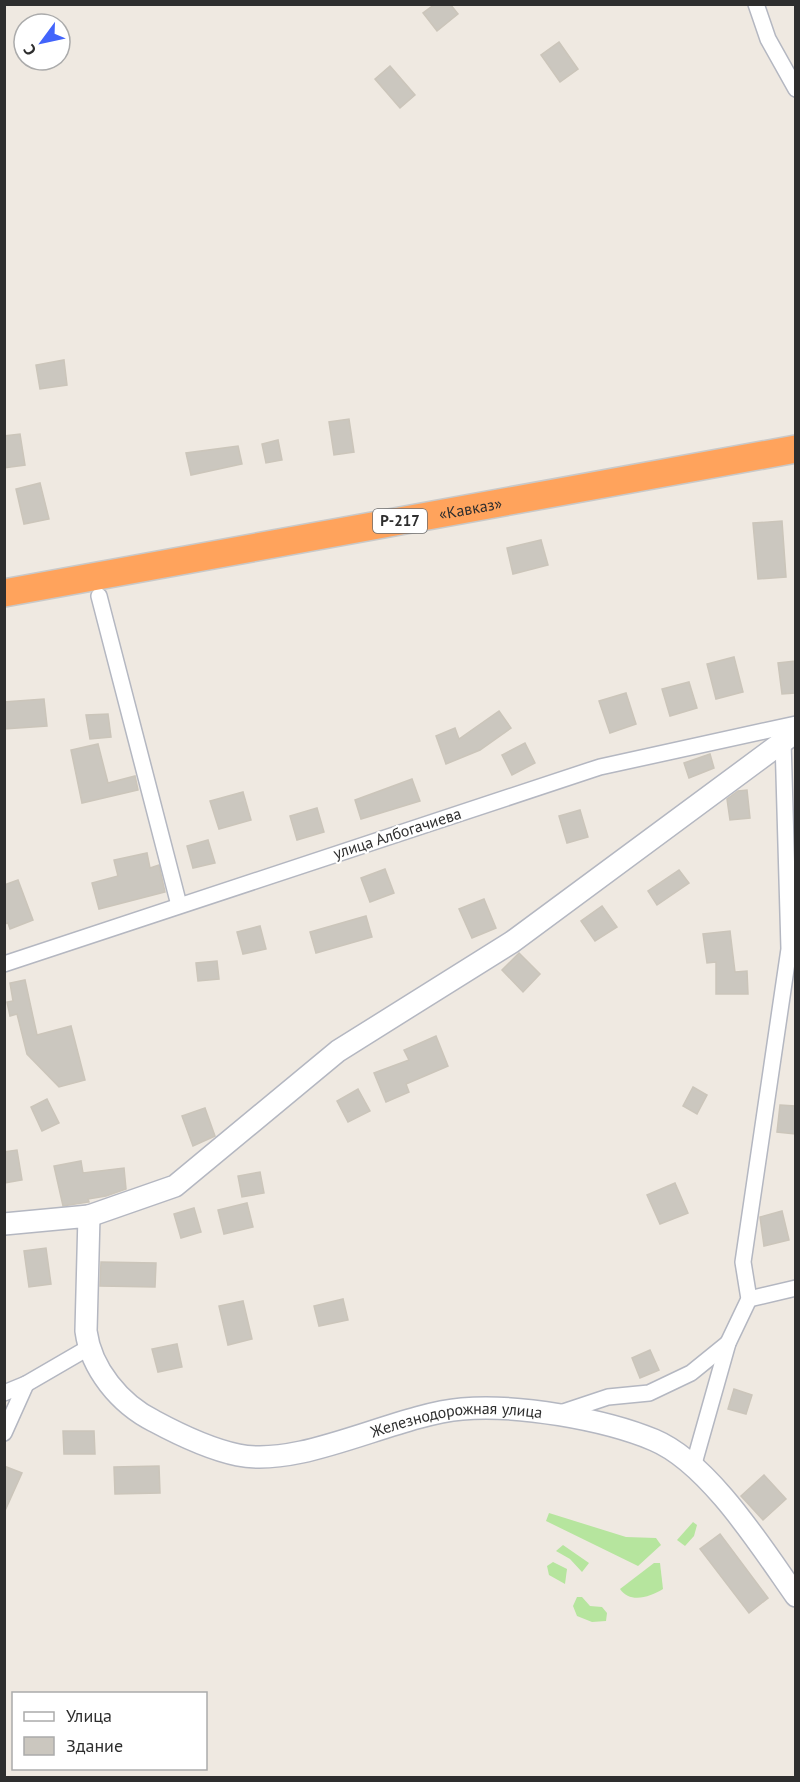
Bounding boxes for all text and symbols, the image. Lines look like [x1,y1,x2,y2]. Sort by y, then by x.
north arrow [12,12,72,72]
text: С [19,41,40,59]
street label: «Кавказ» [437,493,504,524]
road number: Р-217 [373,509,427,533]
street label: улица Албогачиева [330,803,464,863]
street label: Железнодорожная улица [367,1398,544,1442]
legend [12,1692,207,1770]
text: Улица [66,1704,112,1727]
text: Здание [66,1734,123,1757]

